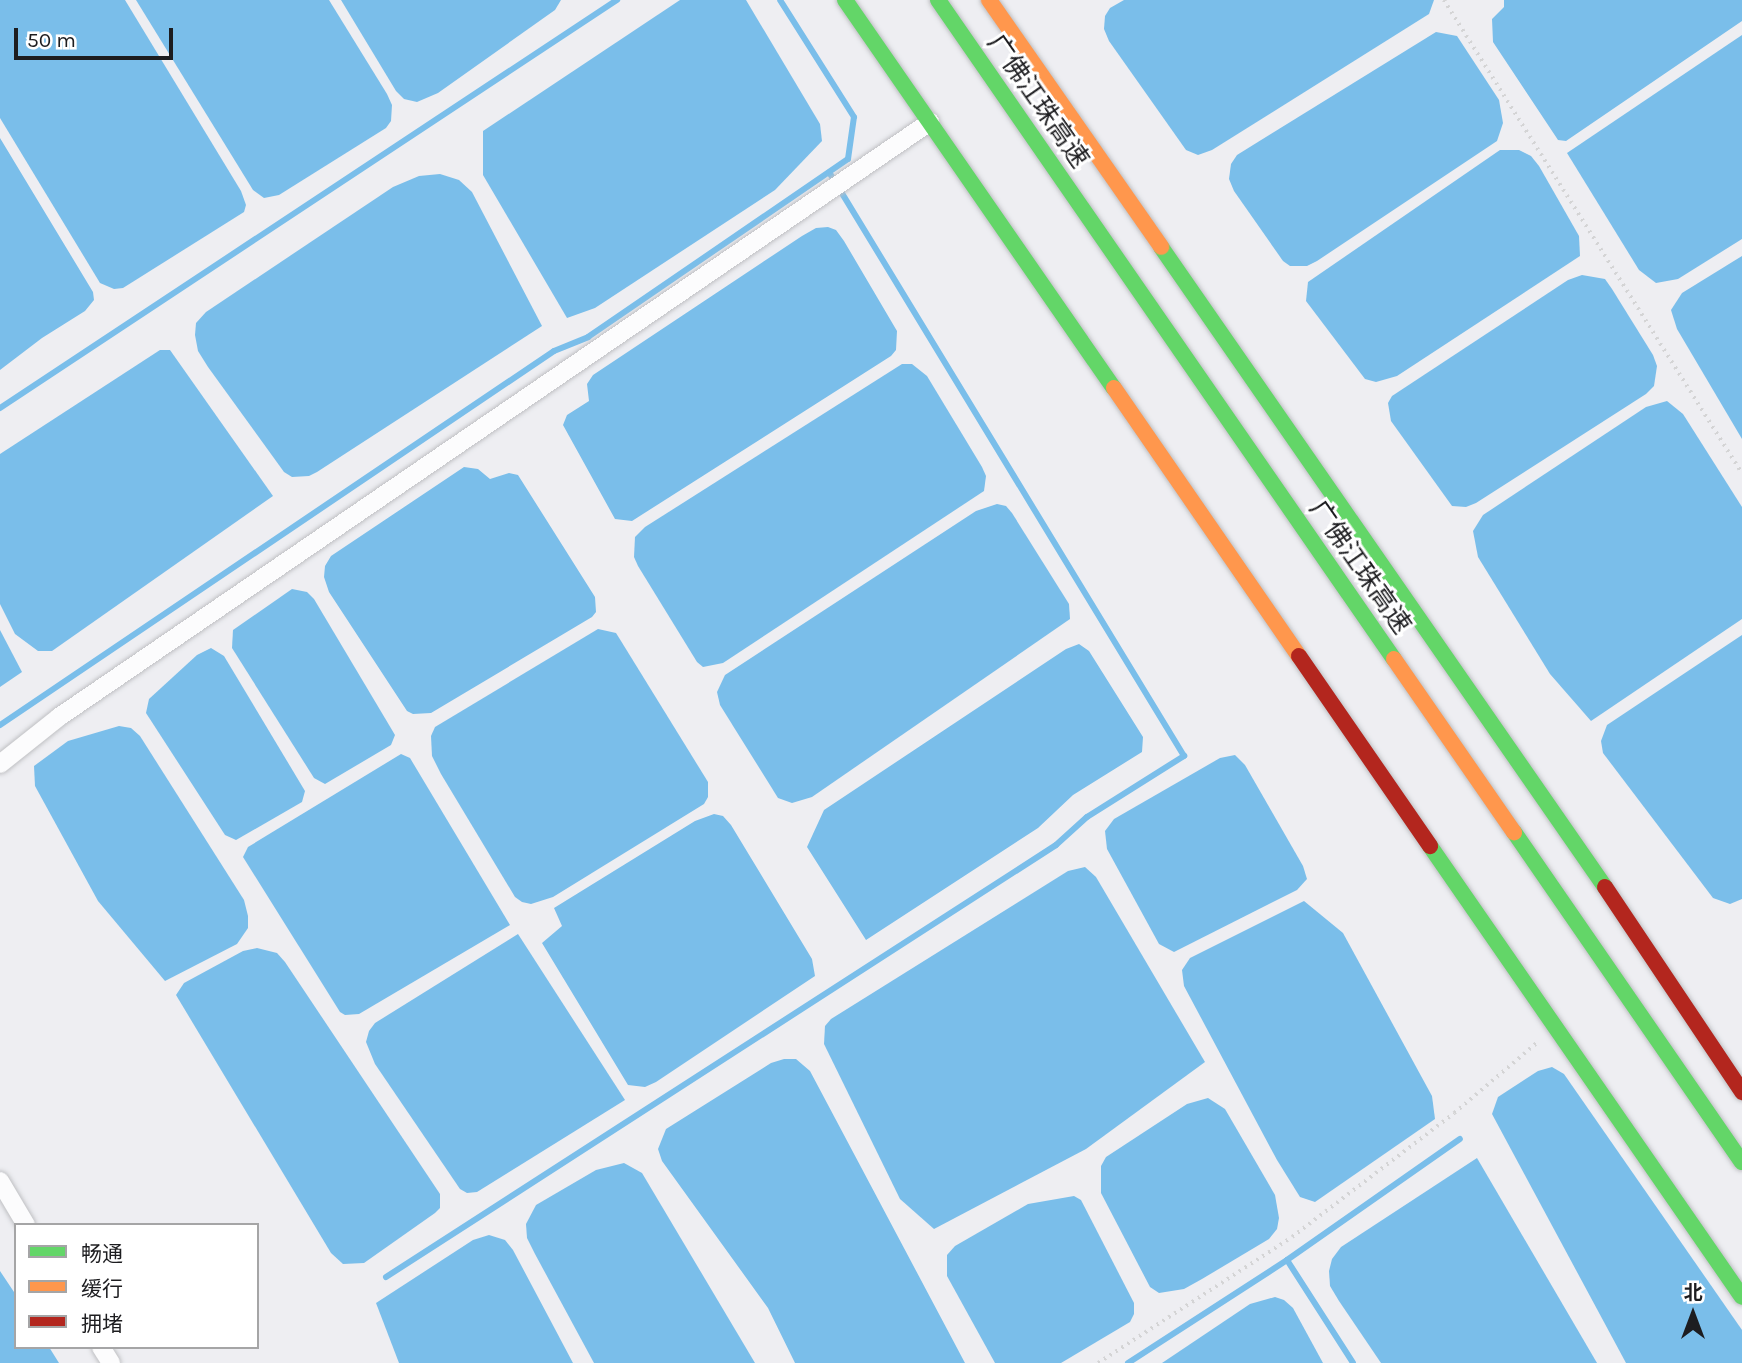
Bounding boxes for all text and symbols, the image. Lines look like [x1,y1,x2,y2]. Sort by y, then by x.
scale bar [18,14,177,58]
text: 50 m [27,28,76,52]
street label: 广佛江珠高速 [980,28,1096,174]
street label: 广佛江珠高速 [1302,494,1418,640]
legend [14,1223,259,1349]
text: 畅通 [81,1242,123,1266]
text: 缓行 [81,1277,123,1301]
north arrow [1658,1279,1728,1349]
text: 北 [1683,1282,1703,1304]
text: 拥堵 [81,1312,123,1336]

